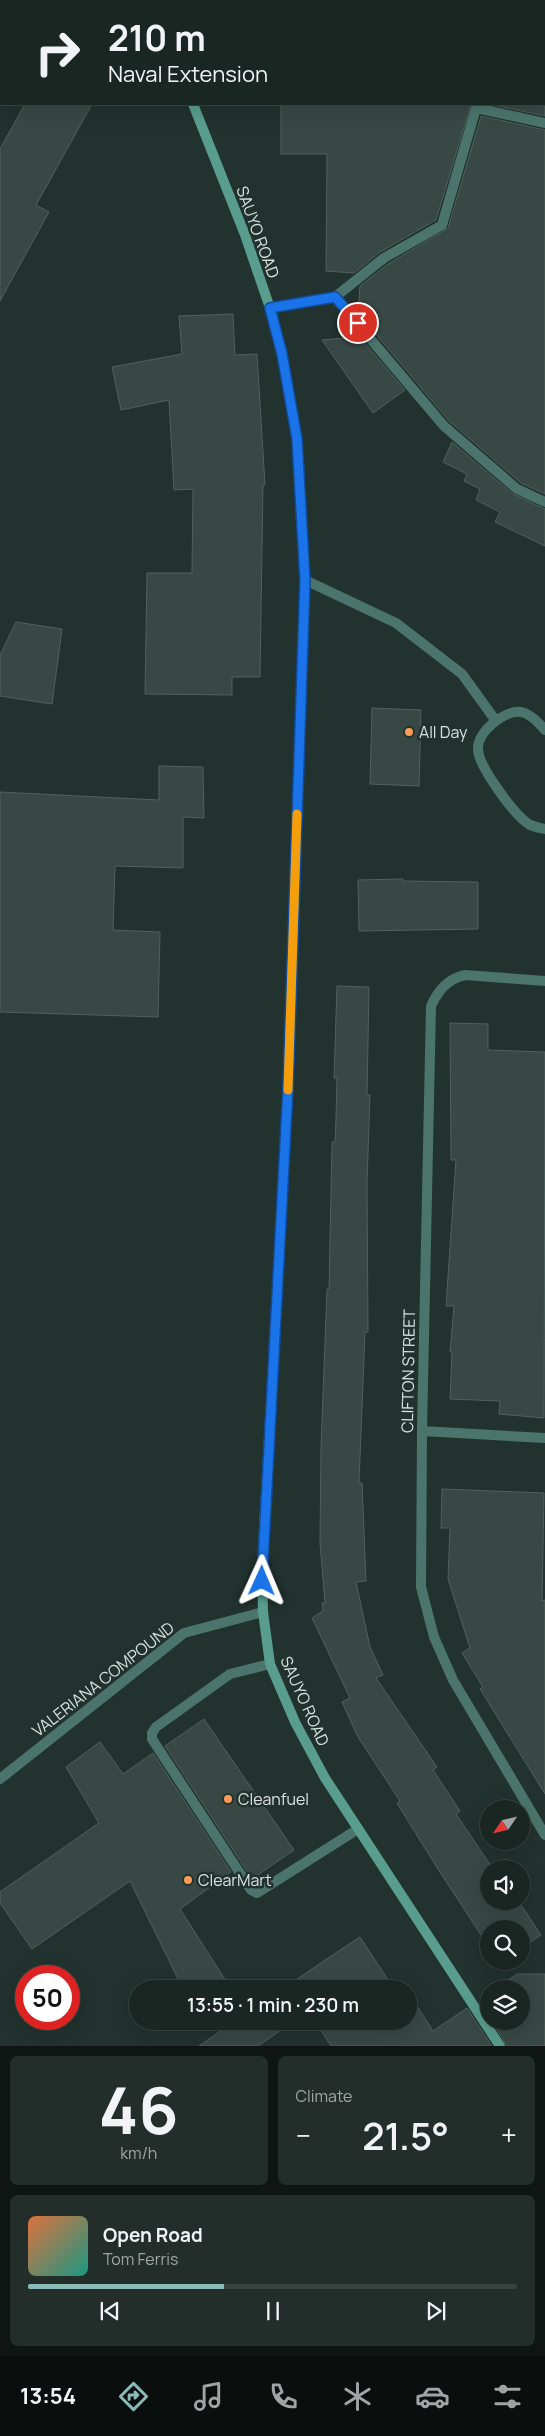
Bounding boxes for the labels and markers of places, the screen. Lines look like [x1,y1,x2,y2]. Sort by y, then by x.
pin [337,302,379,344]
place label: All Day [419,721,468,743]
marker: All Day [403,726,415,738]
place label: Cleanfuel [238,1788,309,1810]
marker: Cleanfuel [222,1793,234,1805]
place label: ClearMart [198,1869,272,1891]
marker: ClearMart [182,1874,194,1886]

